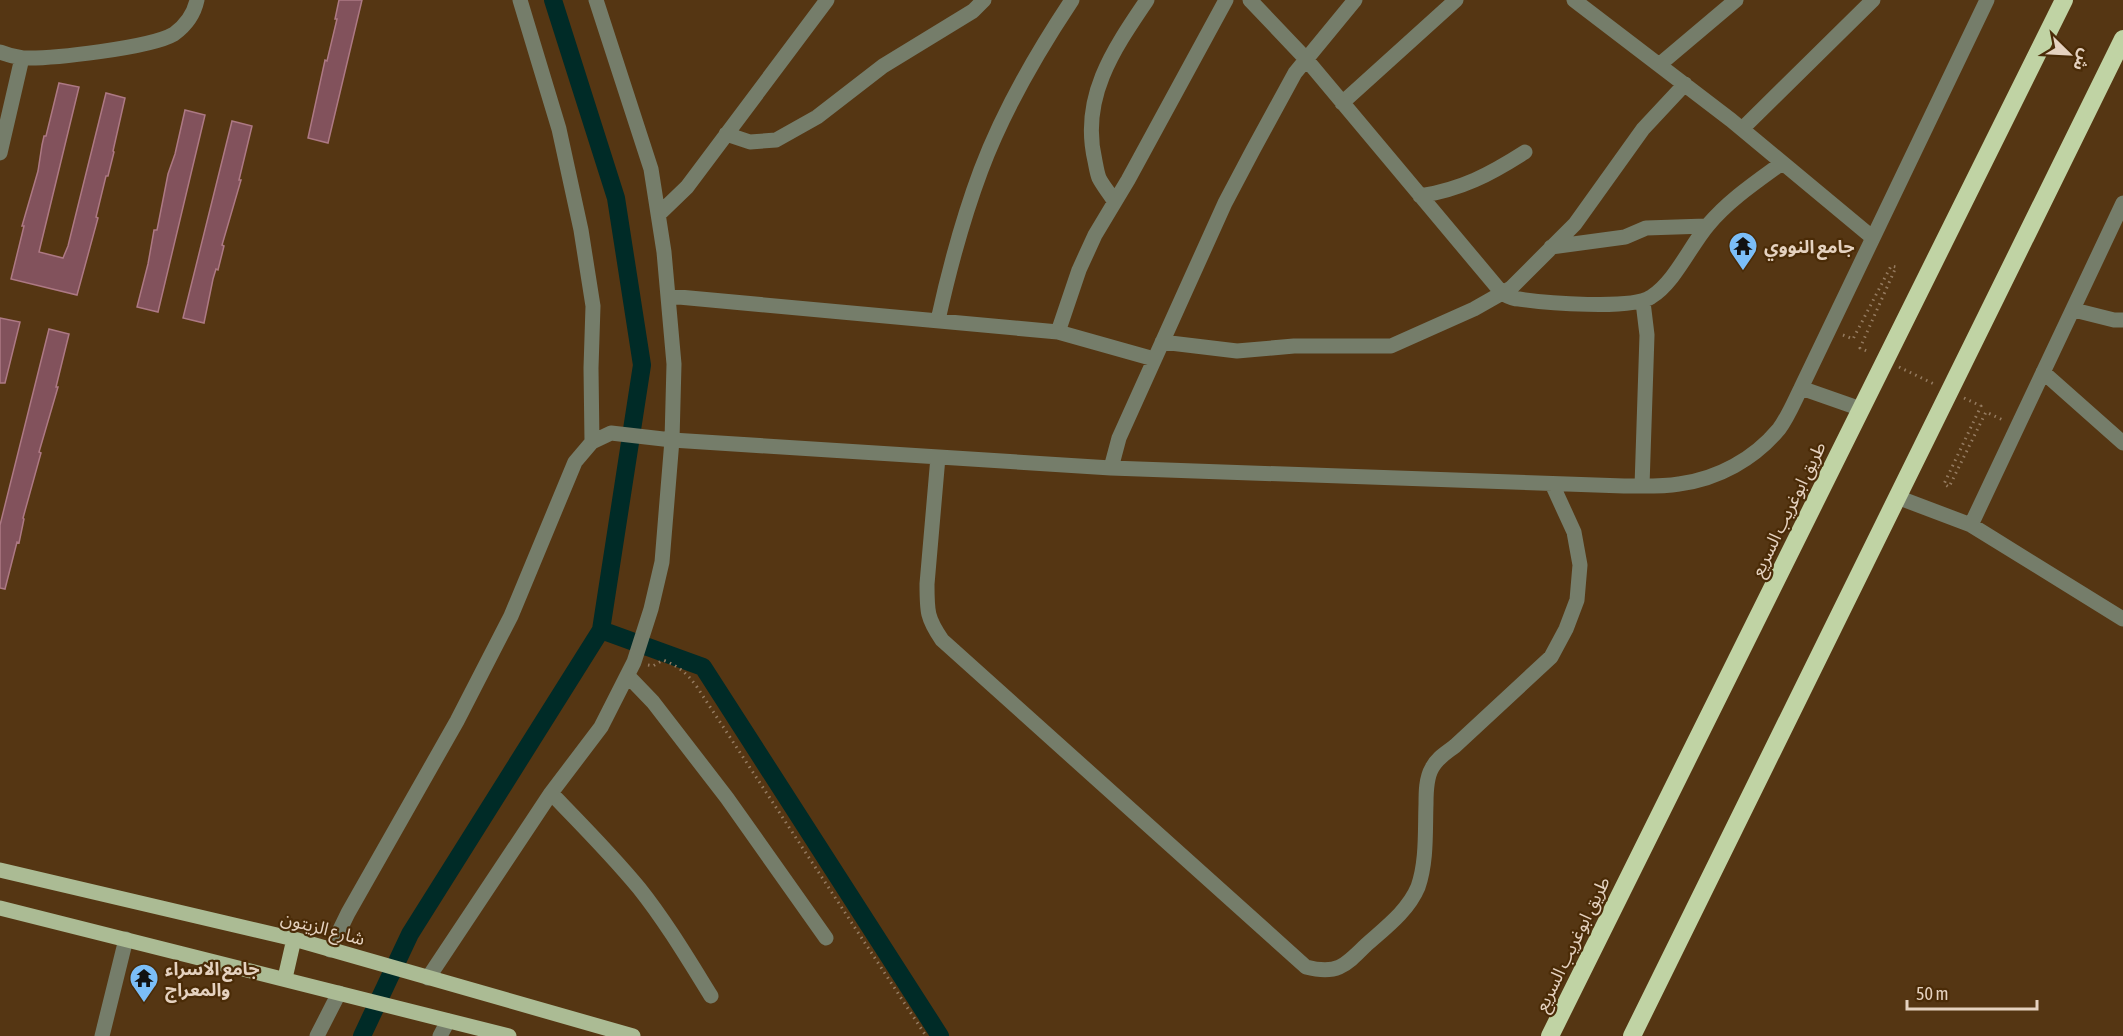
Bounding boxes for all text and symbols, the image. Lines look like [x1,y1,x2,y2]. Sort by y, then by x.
north arrow [2039,24,2099,84]
text: ش [2069,46,2095,74]
temple icon: جامع النووي [1727,230,1759,272]
place label: جامع النووي [1764,236,1855,261]
street label: طريق ابوغريب السريع [1746,438,1833,582]
street label: طريق ابوغريب السريع [1530,873,1617,1017]
street label: شارع الزيتون [278,907,367,953]
place label: جامع الاسراء والمعراج [165,958,260,1003]
temple icon: جامع الاسراء والمعراج [128,962,160,1004]
scale bar [1907,973,2038,1011]
text: 50 m [1916,983,1948,1004]

